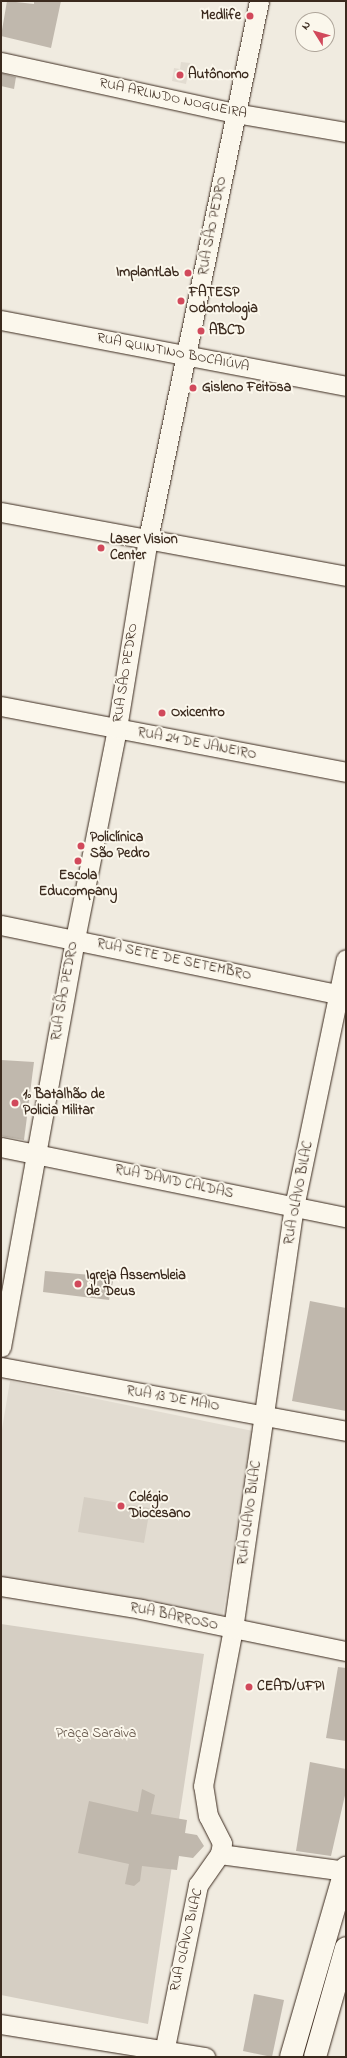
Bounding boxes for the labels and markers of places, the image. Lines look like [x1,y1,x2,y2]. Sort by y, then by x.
place label: Medlife [201,8,241,24]
marker: Medlife [244,10,256,22]
place label: Autônomo [188,67,249,83]
marker: Autônomo [175,70,185,80]
place label: ImplantLab [116,265,179,281]
marker: ImplantLab [182,267,194,279]
place label: FATESP Odontologia [189,285,258,318]
marker: FATESP Odontologia [176,296,186,306]
place label: ABCD [209,323,245,339]
marker: ABCD [196,326,206,336]
place label: Gisleno Feitosa [202,380,291,396]
marker: Gisleno Feitosa [187,382,199,394]
place label: Laser Vision Center [110,532,178,564]
marker: Laser Vision Center [95,542,107,554]
place label: Oxicentro [171,705,225,721]
marker: Oxicentro [156,707,168,719]
place label: Policlínica São Pedro [90,830,150,862]
marker: Policlínica São Pedro [75,840,87,852]
marker: Escola Educompany [73,856,83,866]
place label: Escola Educompany [39,868,117,900]
place label: 1º Batalhão de Policia Militar [23,1087,105,1120]
marker: 1º Batalhão de Policia Militar [10,1098,20,1108]
place label: Igreja Assembleia de Deus [86,1268,186,1300]
marker: Igreja Assembleia de Deus [73,1279,83,1289]
place label: Colégio Diocesano [129,1490,190,1522]
marker: Colégio Diocesano [116,1501,126,1511]
place label: CEAD/UFPI [257,1679,325,1695]
marker: CEAD/UFPI [244,1682,254,1692]

